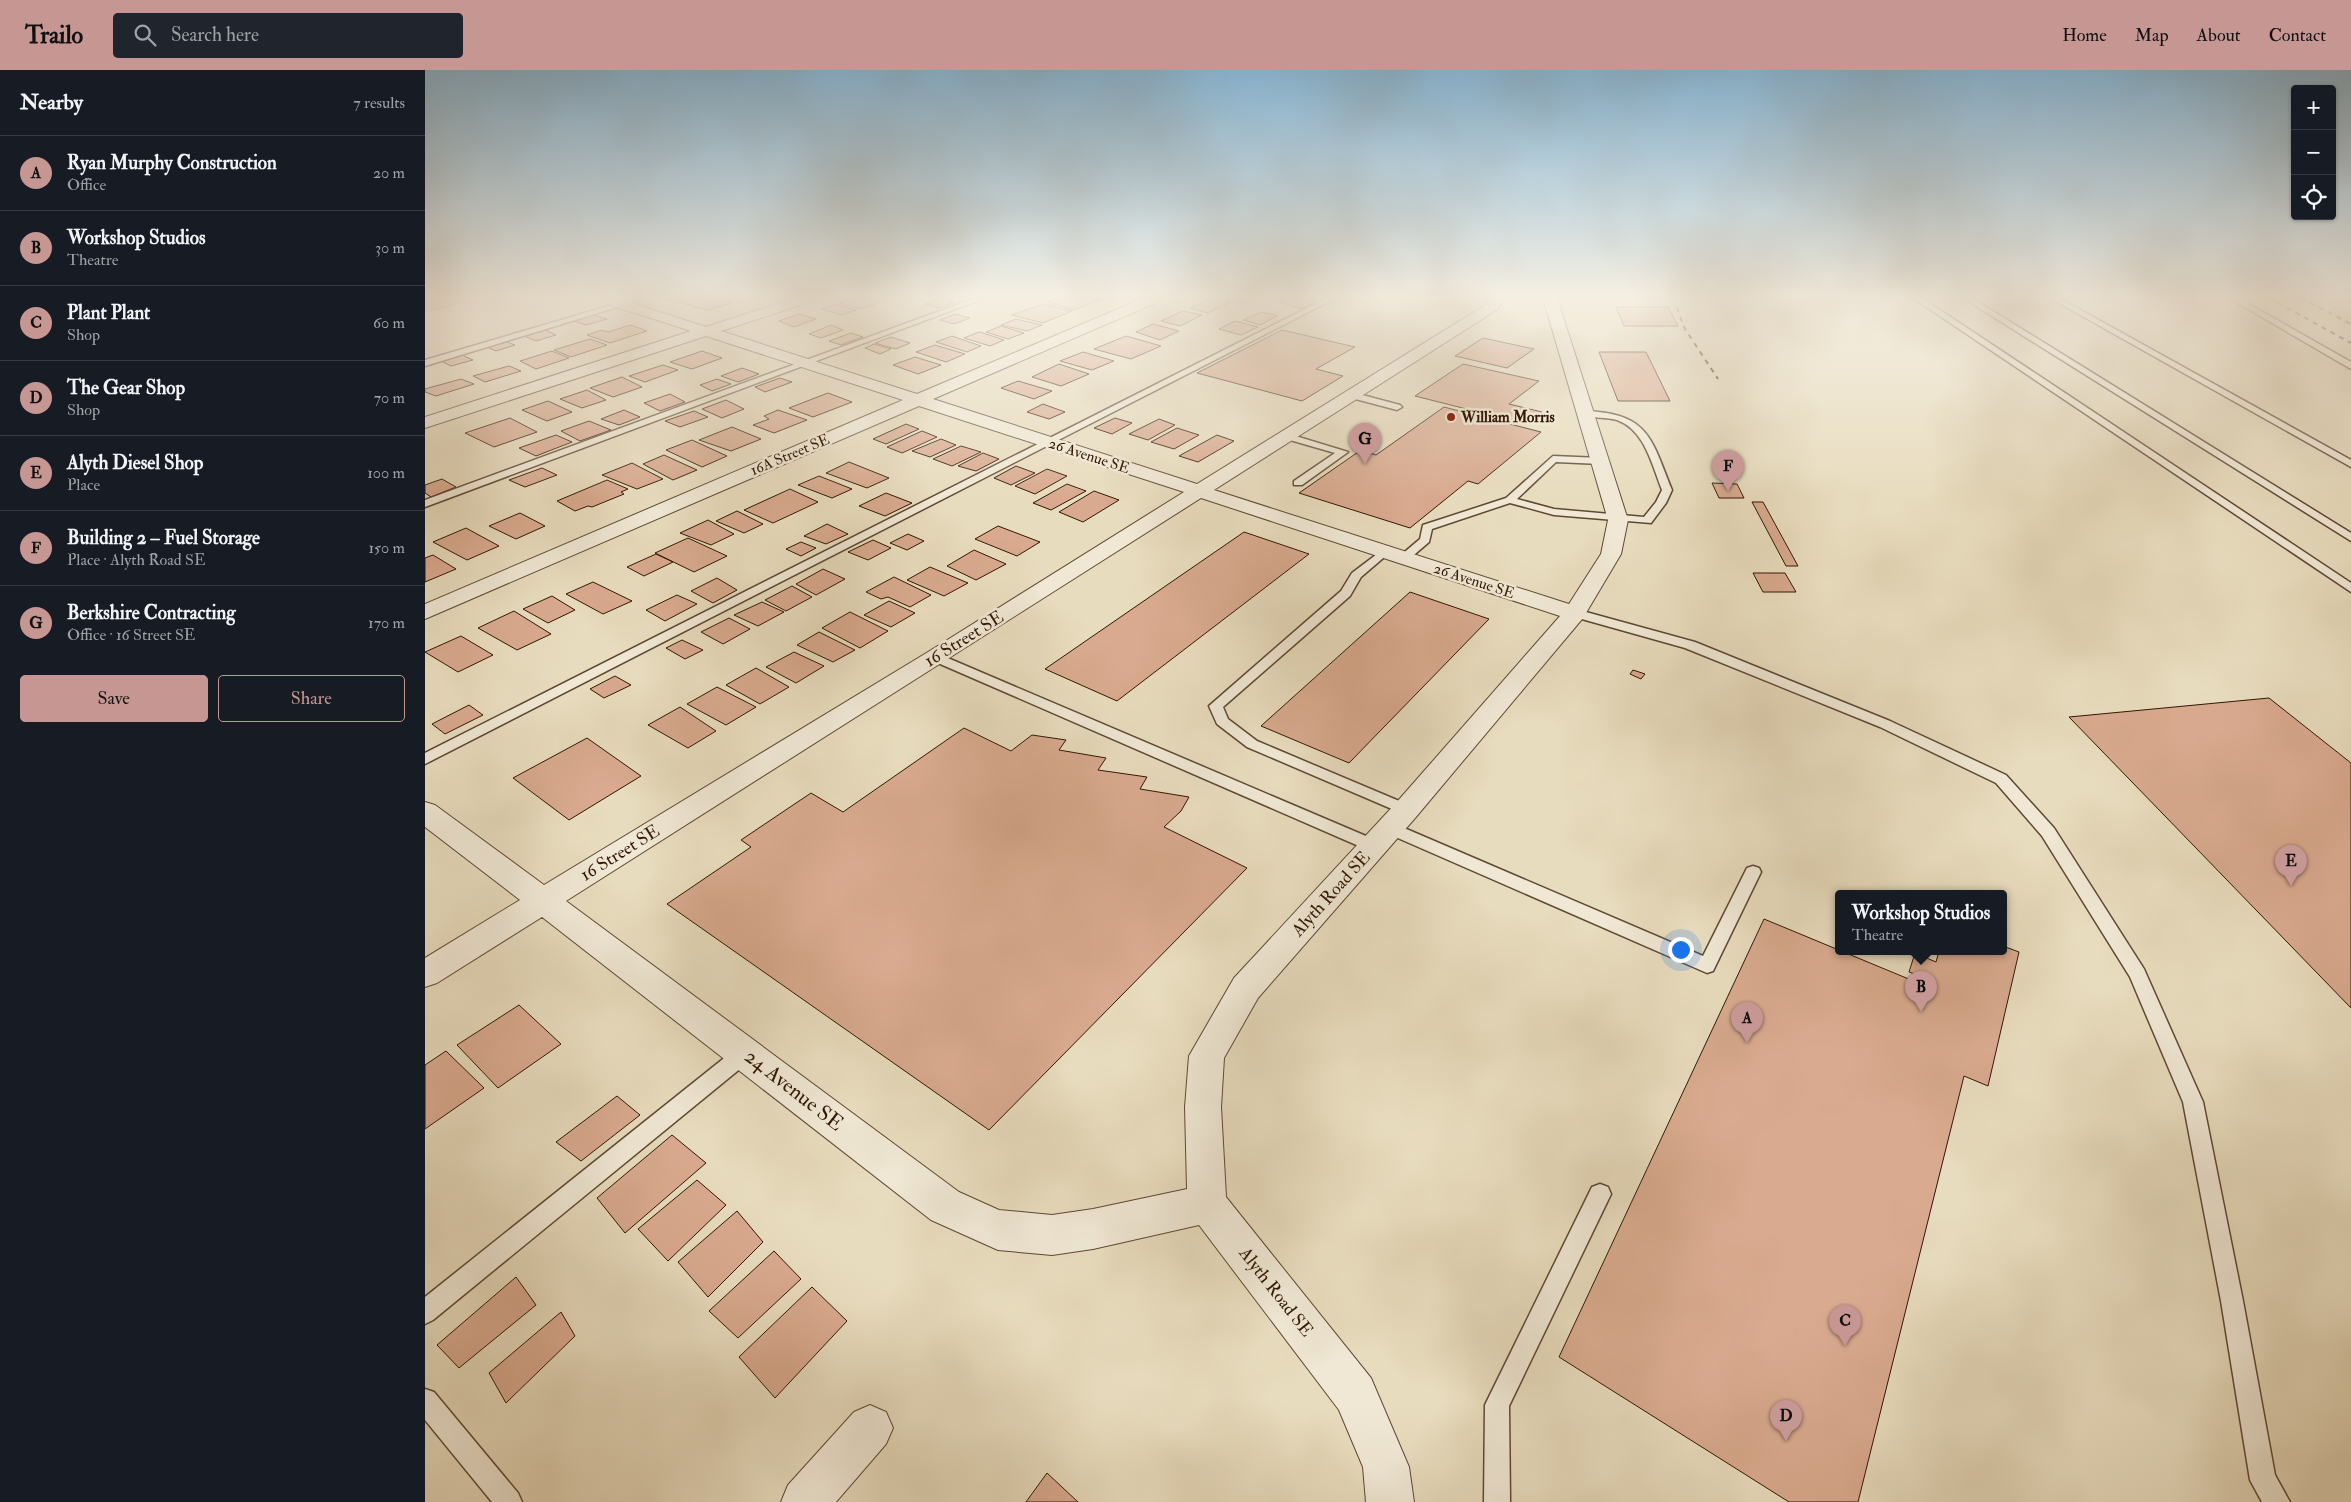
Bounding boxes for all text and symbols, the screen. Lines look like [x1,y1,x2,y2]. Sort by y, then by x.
search box [113,13,463,58]
text: Trailo [25,20,83,51]
icon: search [131,21,159,49]
text: Search here [171,23,259,47]
text: Home [2062,24,2107,47]
text: Map [2135,24,2169,47]
text: About [2197,24,2241,47]
text: Contact [2269,24,2326,47]
map controls [2291,85,2336,220]
button: + [2291,85,2336,130]
text: Nearby [20,89,83,116]
text: 7 results [353,93,405,113]
button: − [2291,130,2336,175]
text: Ryan Murphy Construction [67,151,277,175]
text: A [31,163,41,183]
text: 20 m [373,163,405,183]
text: Office [67,175,106,195]
button: locate [2291,175,2336,220]
text: Workshop Studios [67,226,205,250]
text: B [31,238,41,258]
text: 30 m [375,238,405,258]
text: Theatre [67,250,118,270]
text: Plant Plant [67,301,150,325]
text: C [30,313,42,333]
text: 60 m [373,313,405,333]
text: Shop [67,325,100,345]
text: The Gear Shop [67,376,185,400]
text: D [29,388,43,408]
text: 70 m [374,388,405,408]
text: Shop [67,400,100,420]
place label: William Morris [1460,408,1555,427]
marker: William Morris [1445,411,1457,423]
pin: G [1349,423,1381,464]
street label: 16A Street SE [748,430,833,480]
street label: 26 Avenue SE [1046,434,1132,478]
pin: F [1712,450,1744,491]
text: Alyth Diesel Shop [67,451,203,475]
text: E [30,463,42,483]
text: 100 m [367,463,405,483]
text: Place [67,475,100,495]
text: Building 2 – Fuel Storage [67,526,260,550]
text: F [31,538,41,558]
text: 150 m [368,538,405,558]
text: Place · Alyth Road SE [67,550,205,570]
street label: 26 Avenue SE [1431,559,1517,603]
text: Berkshire Contracting [67,601,236,625]
street label: 16 Street SE [920,606,1008,672]
text: G [29,613,43,633]
text: 170 m [368,613,405,633]
text: Office · 16 Street SE [67,625,195,645]
button: Save [20,675,208,722]
button: Share [218,675,405,722]
street label: 16 Street SE [576,820,664,886]
pin: E [2275,845,2307,886]
street label: Alyth Road SE [1286,846,1375,942]
popup [1835,890,2007,955]
text: Workshop Studios [1852,901,1990,925]
text: Theatre [1852,925,1903,945]
your location [1668,937,1694,963]
pin: B [1905,971,1937,1012]
pin: A [1731,1002,1763,1043]
street label: 24 Avenue SE [739,1043,849,1137]
street label: Alyth Road SE [1233,1242,1318,1341]
pin: C [1829,1305,1861,1346]
pin: D [1770,1400,1802,1441]

